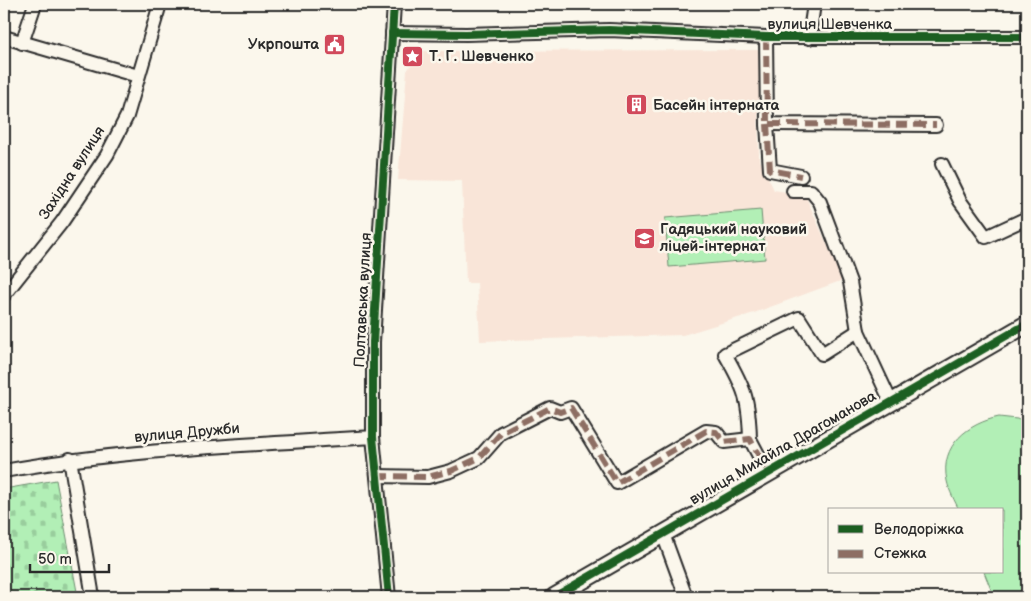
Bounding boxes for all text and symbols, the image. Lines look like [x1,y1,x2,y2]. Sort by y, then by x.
street label: вулиця Шевченка [768,15,893,34]
public building icon: Укрпошта [323,32,347,56]
place label: Укрпошта [248,35,319,54]
place icon: Т. Г. Шевченко [401,44,425,68]
place label: Т. Г. Шевченко [429,47,534,66]
building icon: Басейн інтерната [625,93,649,117]
place label: Басейн інтерната [653,96,780,115]
street label: Західна вулиця [35,123,109,223]
place label: Гадяцький науковий ліцей-інтернат [659,220,807,256]
school or university icon: Гадяцький науковий ліцей-інтернат [632,226,656,250]
street label: Полтавська вулиця [350,232,376,368]
street label: вулиця Михайла Драгоманова [686,387,880,509]
street label: вулиця Дружби [133,419,241,447]
legend [828,508,1004,574]
text: Велодоріжка [874,520,964,539]
scale bar [30,541,109,573]
text: Стежка [874,544,927,563]
text: 50 m [38,550,72,569]

